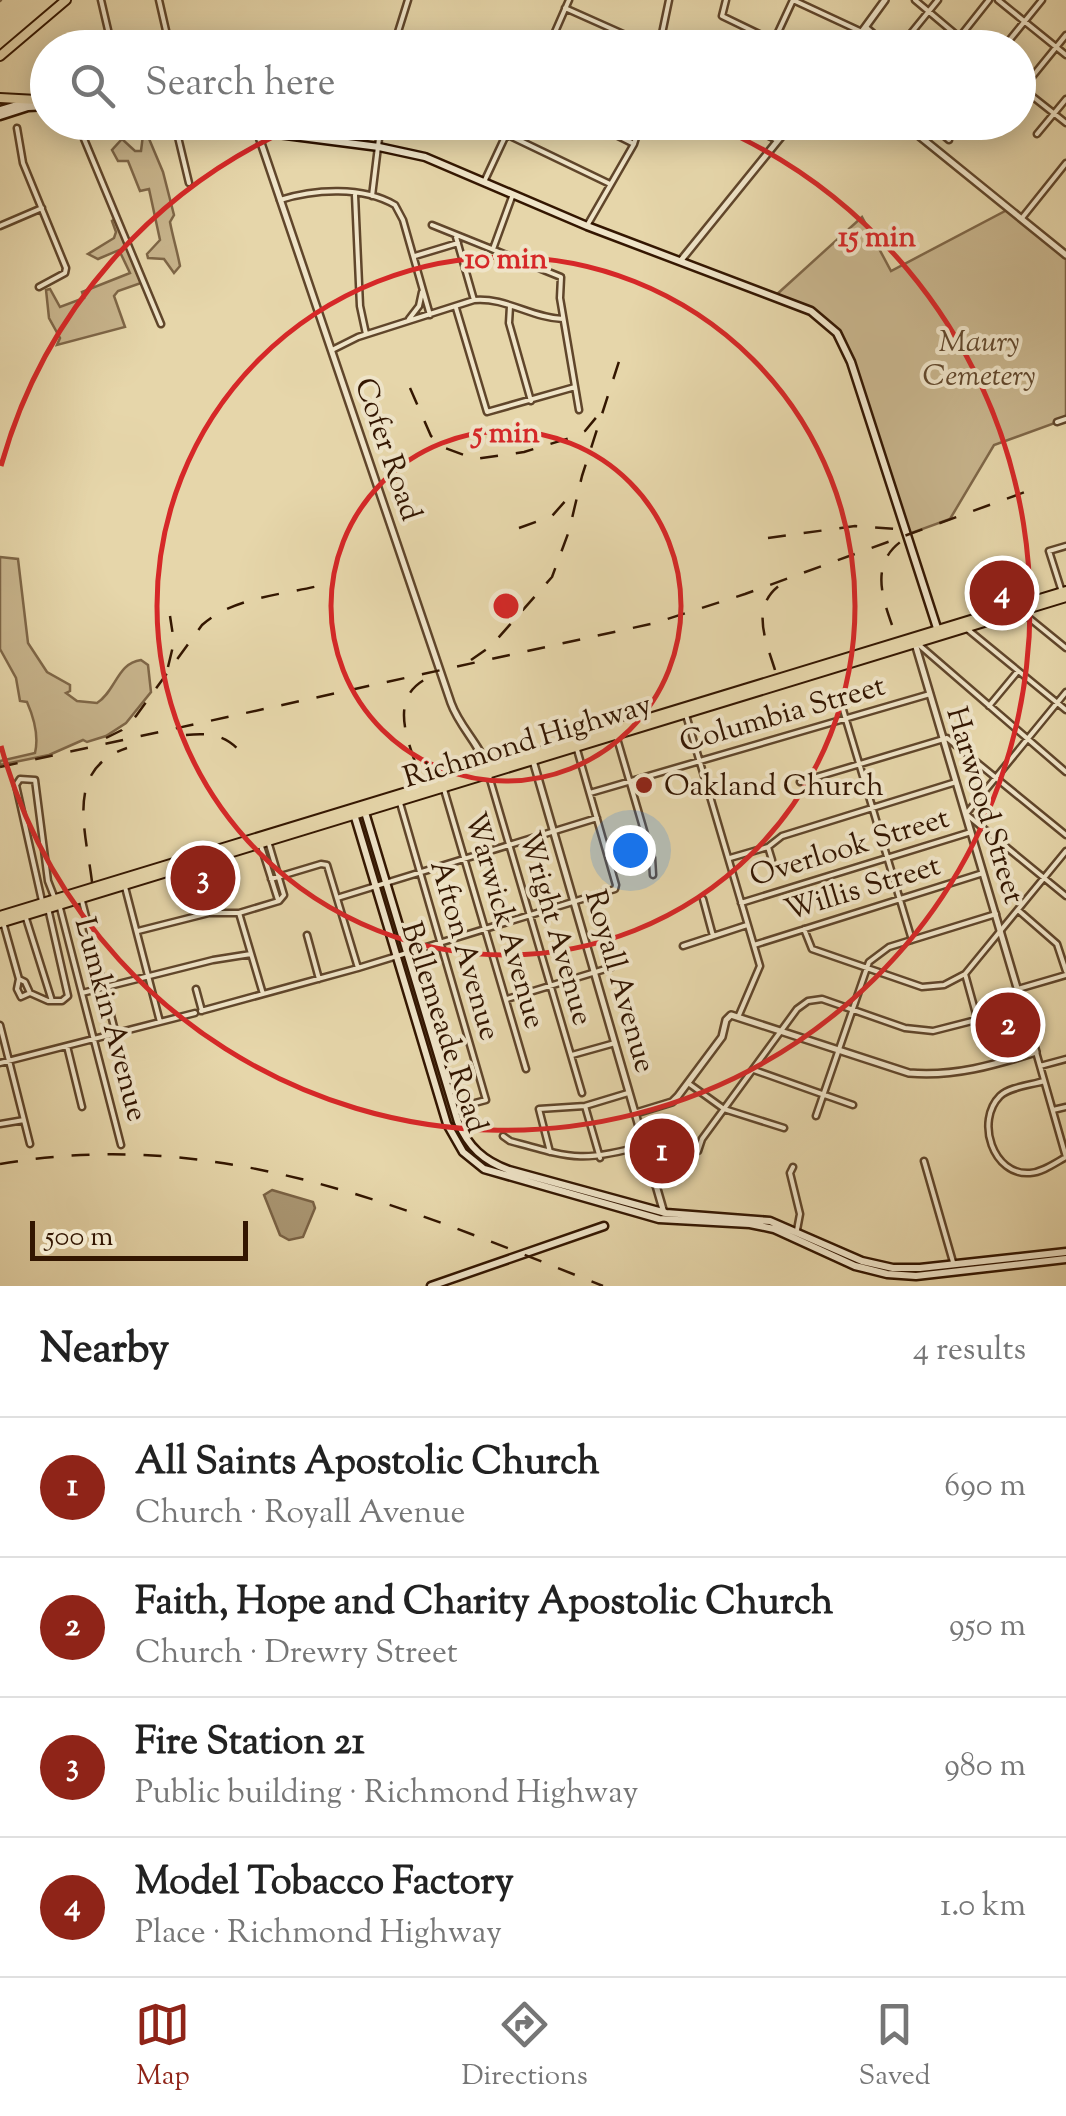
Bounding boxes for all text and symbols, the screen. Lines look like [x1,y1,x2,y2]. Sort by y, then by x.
search box [30,30,1036,140]
icon: search [65,58,120,113]
text: Search here [145,58,336,112]
text: 15 min [838,217,916,260]
text: 10 min [464,239,548,282]
park label: Maury Cemetery [923,322,1035,399]
street label: Cofer Road [342,373,431,527]
text: 5 min [470,413,540,456]
pin: 4 [970,556,1034,630]
centre of rings [488,588,524,624]
street label: Columbia Street [675,666,891,765]
street label: Richmond Highway [398,684,657,801]
street label: Harwood Street [933,702,1034,909]
place label: Oakland Church [664,766,884,809]
marker: Oakland Church [633,774,655,796]
street label: Overlook Street [745,798,955,899]
street label: Warwick Avenue [452,807,555,1034]
your location [605,825,656,876]
street label: Wright Avenue [506,827,603,1031]
pin: 3 [170,840,236,916]
street label: Willis Street [779,845,946,933]
street label: Afton Avenue [417,855,510,1046]
street label: Royall Avenue [572,885,665,1078]
street label: Lumkin Avenue [62,913,157,1126]
street label: Bellemeade Road [388,917,497,1139]
pin: 2 [976,988,1040,1062]
pin: 1 [630,1114,694,1188]
scale bar [30,1216,248,1260]
text: 500 m [45,1218,113,1258]
text: Nearby [40,1321,169,1381]
text: 4 results [913,1328,1026,1374]
text: All Saints Apostolic Church [135,1437,600,1491]
text: 1 [67,1464,78,1510]
text: 690 m [944,1464,1026,1510]
text: Church · Royall Avenue [135,1491,465,1537]
text: Faith, Hope and Charity Apostolic Church [135,1577,833,1631]
text: 2 [65,1604,80,1650]
text: 950 m [949,1604,1026,1650]
text: Church · Drewry Street [135,1631,458,1677]
text: Fire Station 21 [135,1717,365,1771]
text: 3 [66,1744,79,1790]
text: 980 m [944,1744,1026,1790]
text: Public building · Richmond Highway [135,1771,639,1817]
text: Model Tobacco Factory [135,1857,514,1911]
text: 4 [64,1884,81,1930]
text: 1.0 km [940,1884,1026,1930]
text: Place · Richmond Highway [135,1911,502,1957]
tab: Map [135,1997,190,2097]
tab: Directions [461,1997,588,2097]
tab: Saved [859,1997,931,2097]

